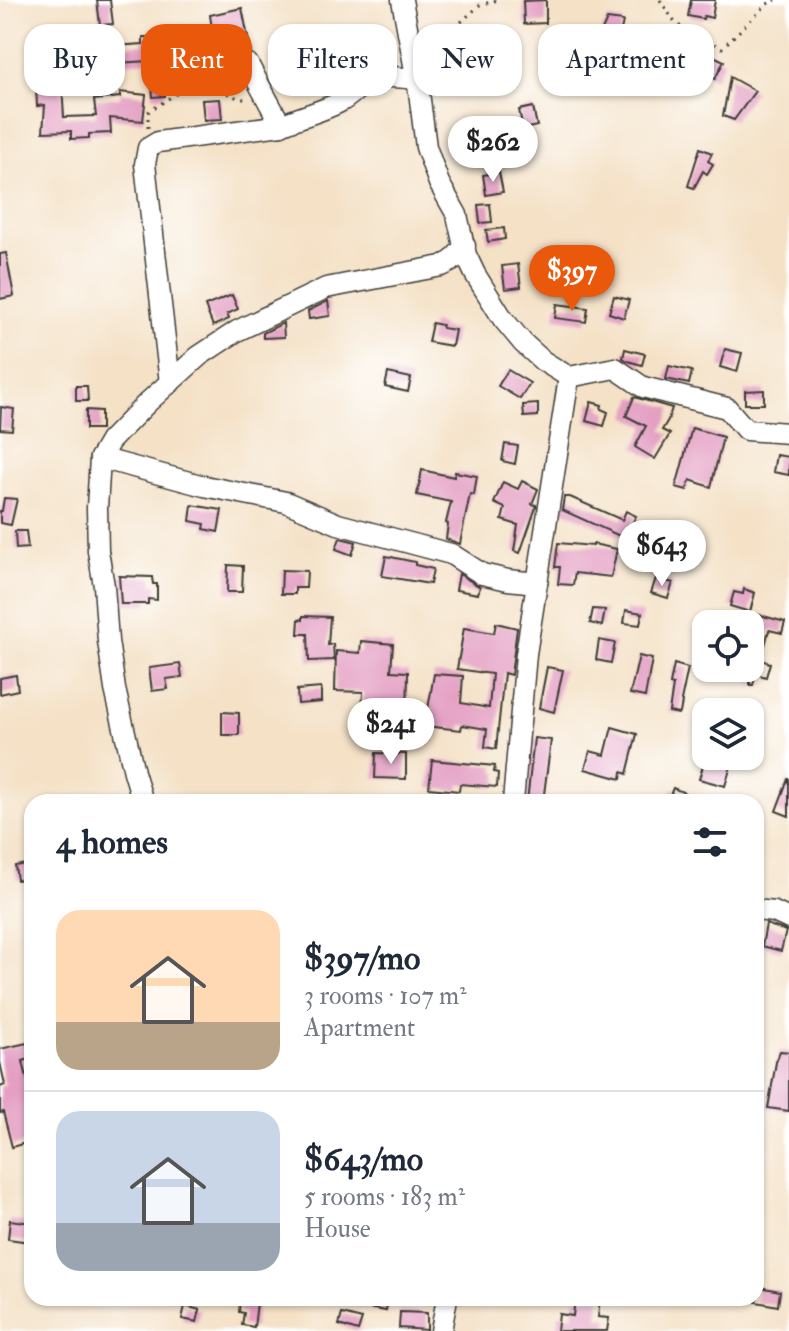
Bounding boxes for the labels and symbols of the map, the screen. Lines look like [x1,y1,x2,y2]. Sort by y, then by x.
pin: $262 [446,116,540,184]
pin: $397 [525,245,619,313]
pin: $643 [615,520,709,588]
pin: $241 [344,698,438,766]

